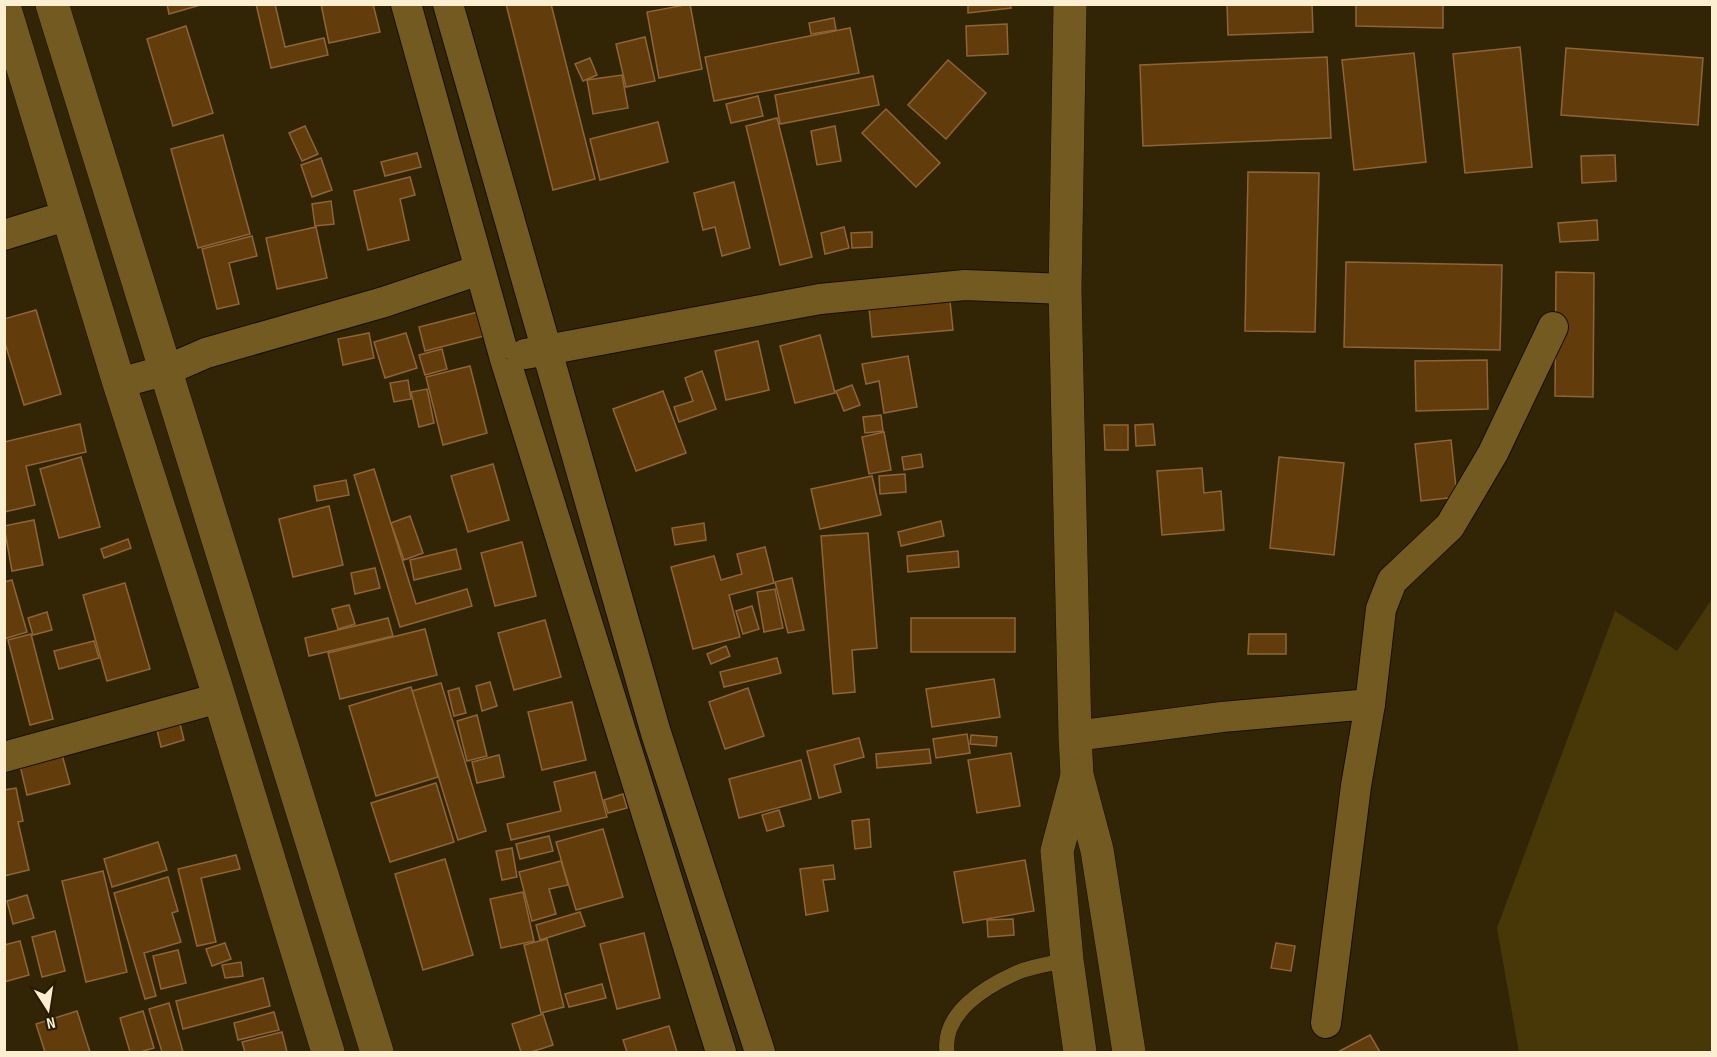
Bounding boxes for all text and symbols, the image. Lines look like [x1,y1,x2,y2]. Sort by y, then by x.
north arrow [18,979,78,1039]
text: N [45,1012,57,1032]

